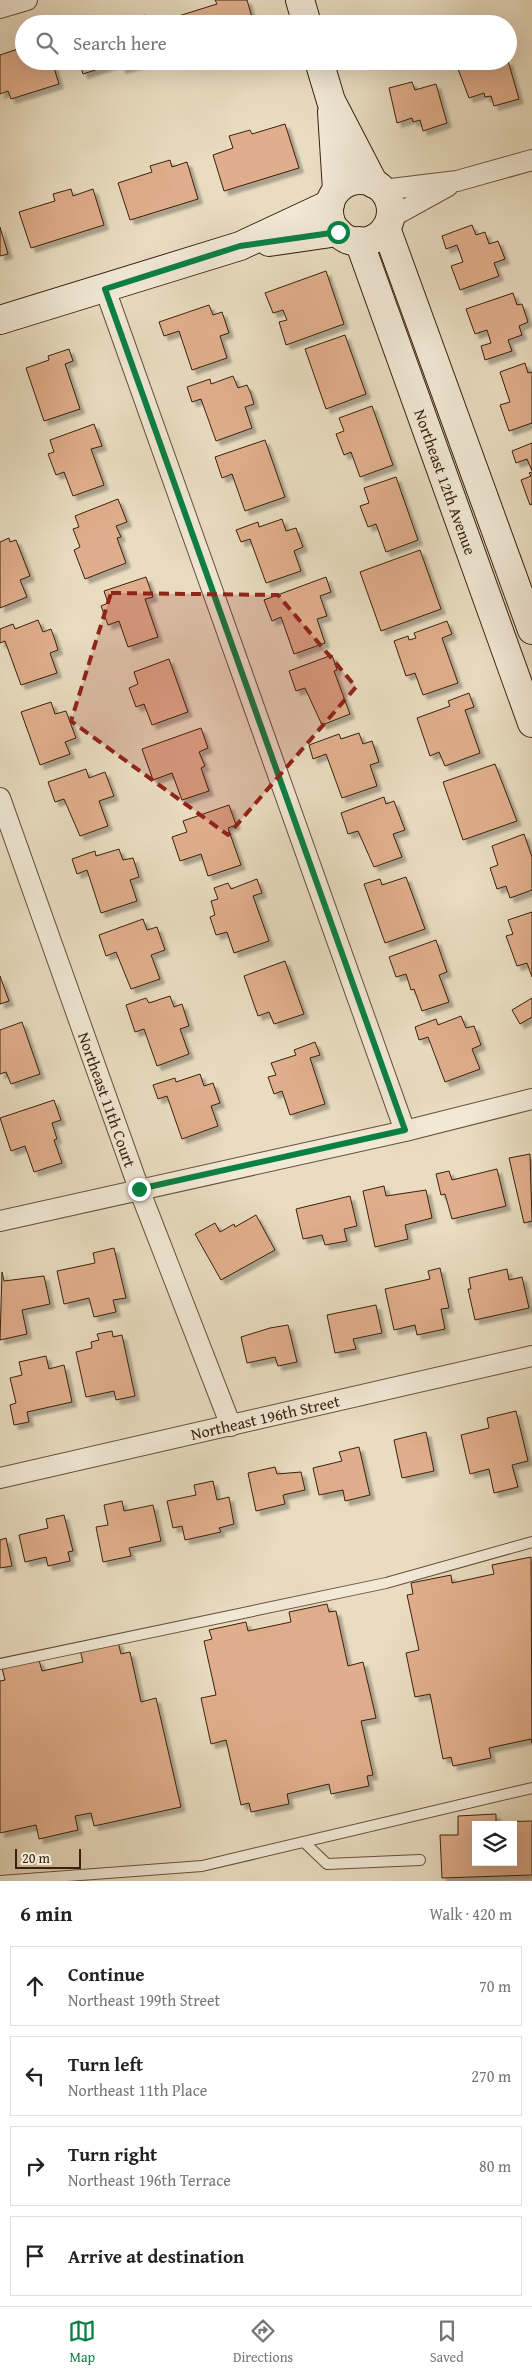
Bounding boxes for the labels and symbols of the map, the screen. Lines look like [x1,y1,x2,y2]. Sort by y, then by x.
route start [327,221,350,244]
street label: Northeast 12th Avenue [408,406,483,558]
street label: Northeast 11th Court [72,1029,142,1171]
route end [128,1178,151,1201]
street label: Northeast 196th Street [188,1388,342,1446]
scale bar [15,1846,81,1869]

